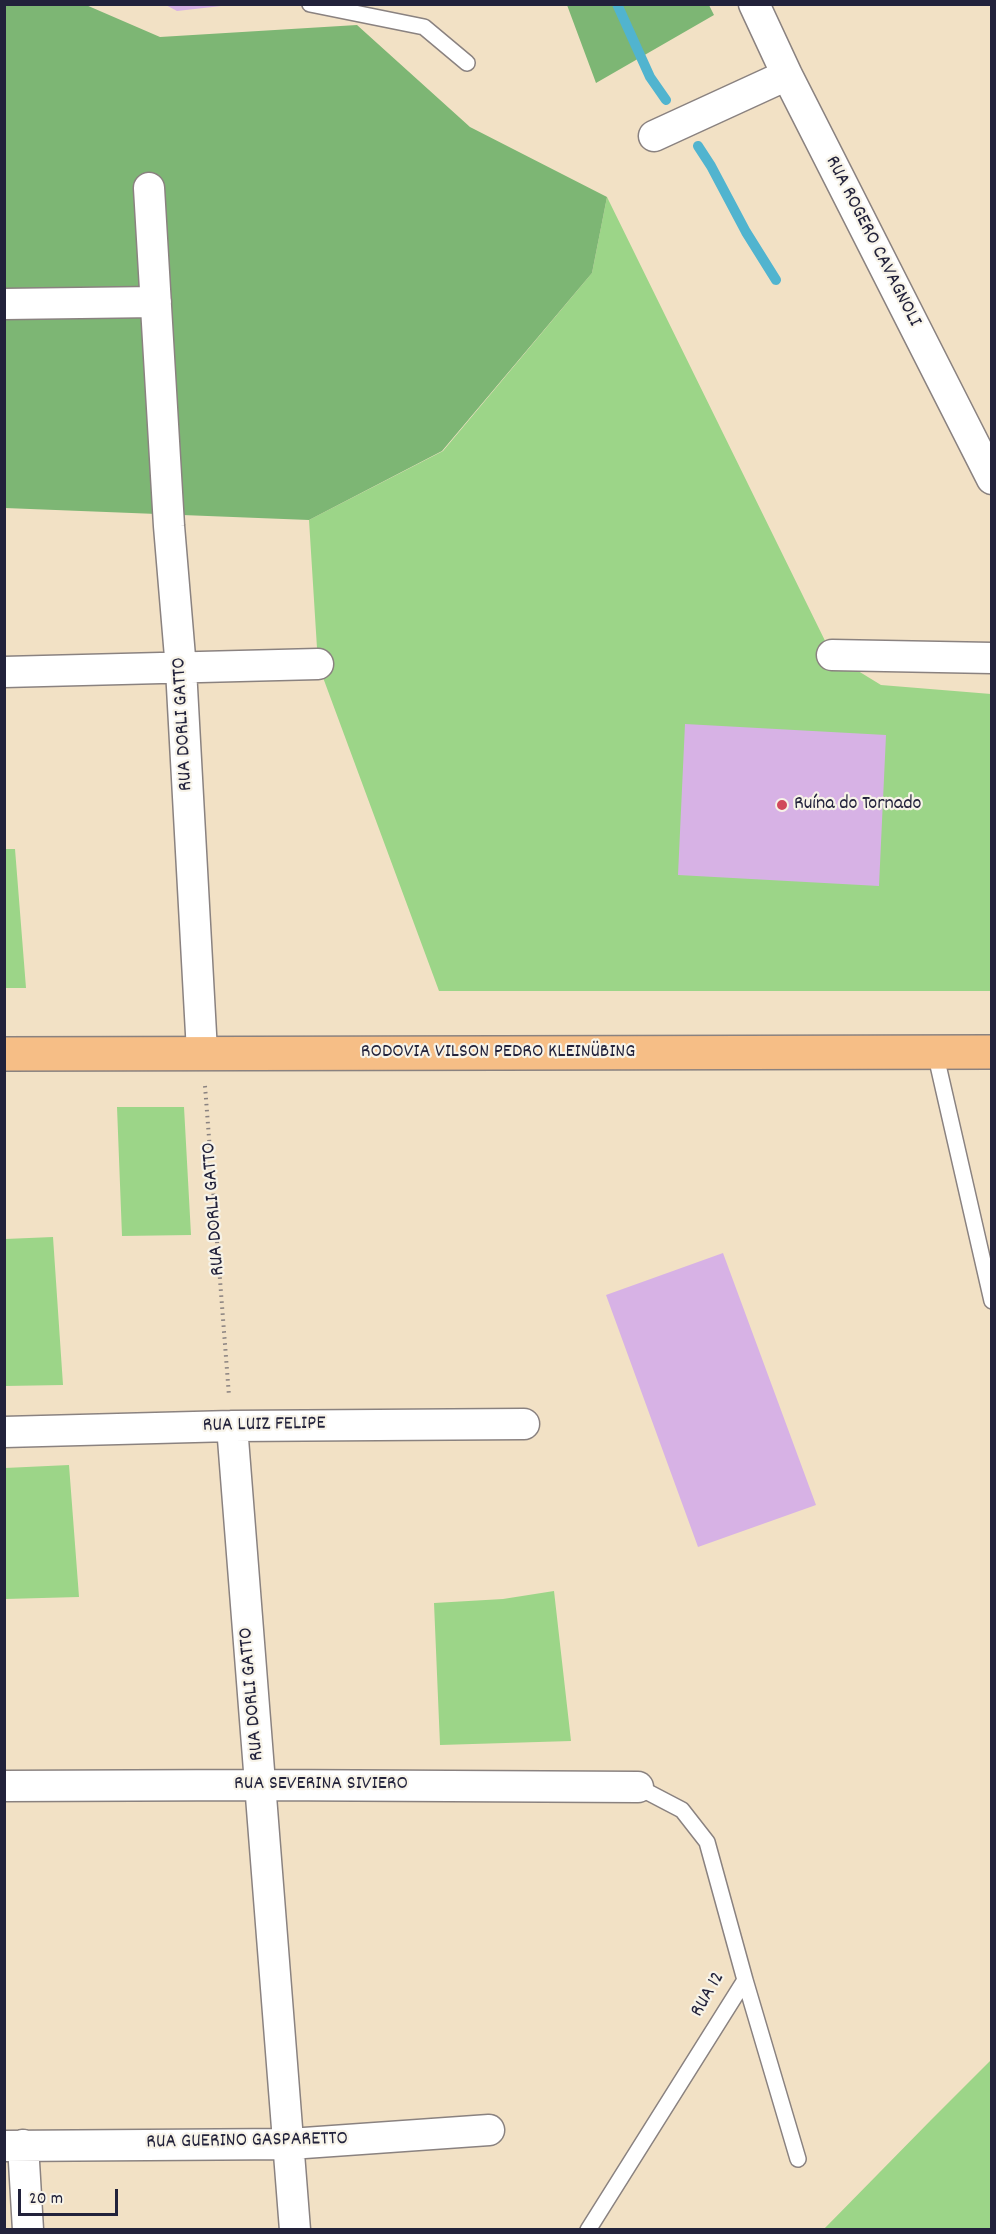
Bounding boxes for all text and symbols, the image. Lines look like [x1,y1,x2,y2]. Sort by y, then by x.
street label: RUA ROGERO CAVAGNOLI [819,153,925,331]
street label: RUA DORLI GATTO [169,657,199,791]
place label: Ruína do Tornado [794,793,922,817]
marker: Ruína do Tornado [775,798,789,812]
street label: RODOVIA VILSON PEDRO KLEINÜBING [361,1041,635,1065]
street label: RUA DORLI GATTO [198,1141,232,1277]
street label: RUA LUIZ FELIPE [202,1413,326,1439]
street label: RUA DORLI GATTO [235,1626,271,1762]
street label: RUA SEVERINA SIVIERO [234,1773,408,1797]
street label: RUA 12 [687,1968,731,2022]
street label: RUA GUERINO GASPARETTO [146,2128,348,2156]
scale bar [21,2177,122,2215]
text: 20 m [29,2187,63,2212]

